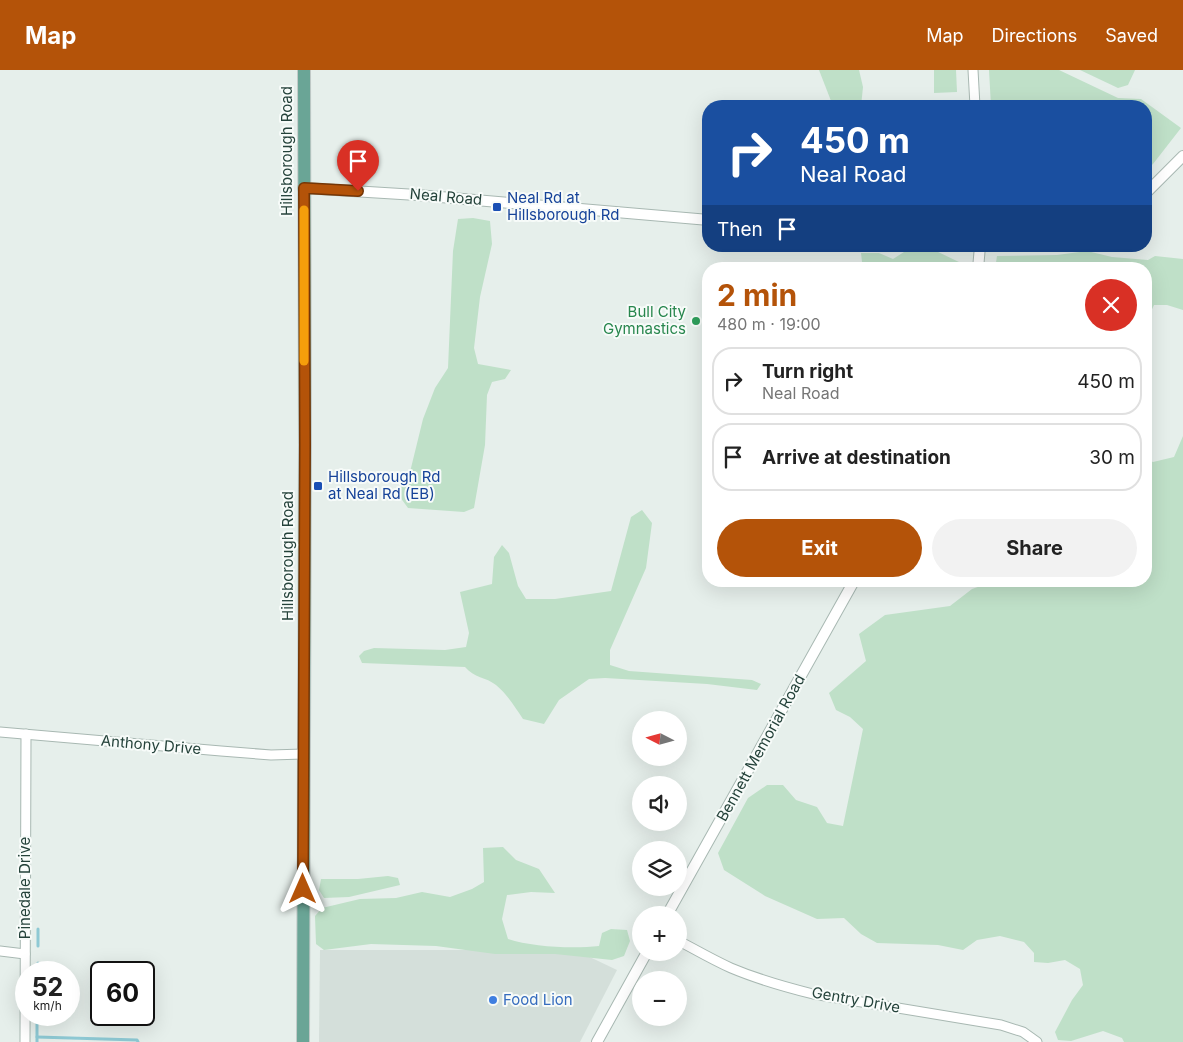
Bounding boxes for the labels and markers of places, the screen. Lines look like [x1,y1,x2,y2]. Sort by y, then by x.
pin [337,140,379,191]
place label: Neal Rd at Hillsborough Rd [507,188,619,224]
marker: Neal Rd at Hillsborough Rd [491,201,503,213]
place label: Bull City Gymnastics [603,302,687,338]
marker: Bull City Gymnastics [690,315,702,327]
place label: Hillsborough Rd at Neal Rd (EB) [328,467,440,503]
marker: Hillsborough Rd at Neal Rd (EB) [312,480,324,492]
place label: Food Lion [503,990,573,1009]
marker: Food Lion [487,994,499,1006]

